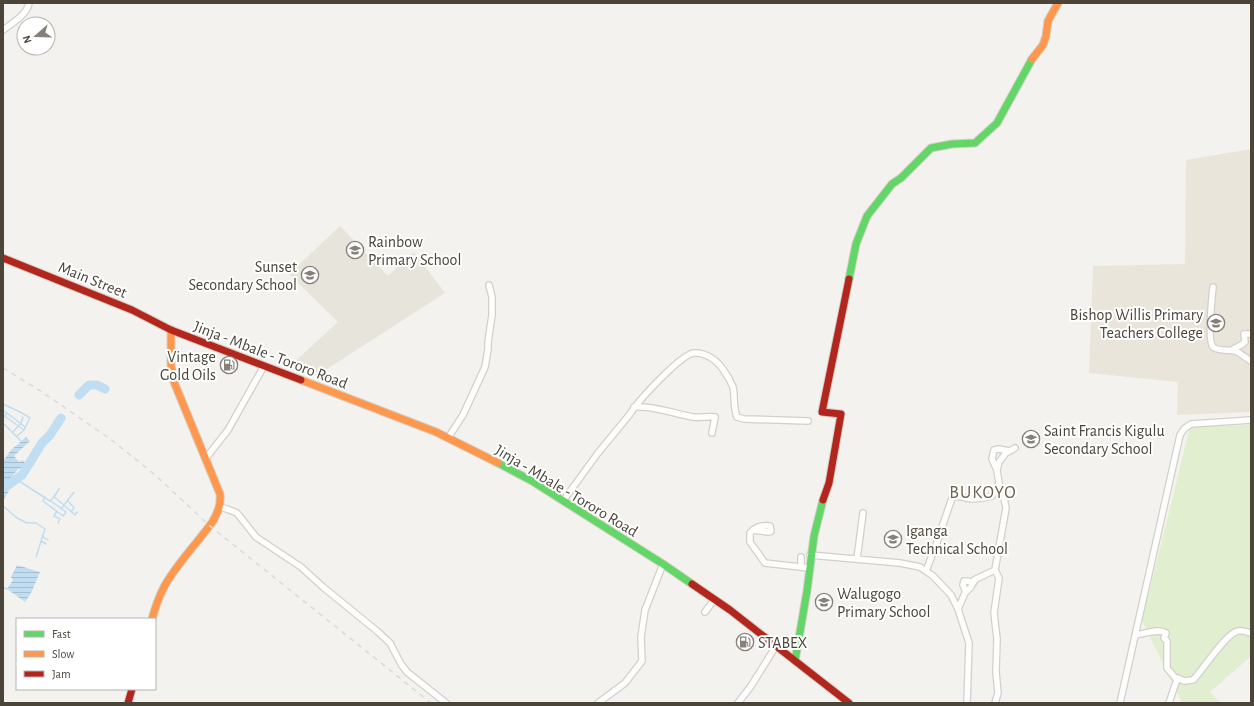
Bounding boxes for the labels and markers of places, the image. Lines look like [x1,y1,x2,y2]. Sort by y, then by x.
place label: Rainbow Primary School [368,234,461,269]
school or university icon: Rainbow Primary School [345,240,365,260]
place label: Sunset Secondary School [189,259,297,294]
school or university icon: Sunset Secondary School [300,265,320,285]
place label: Bishop Willis Primary Teachers College [1070,307,1203,341]
school or university icon: Bishop Willis Primary Teachers College [1206,313,1226,333]
place label: Vintage Gold Oils [160,349,216,383]
fuel station icon: Vintage Gold Oils [219,355,239,375]
place label: Saint Francis Kigulu Secondary School [1044,423,1165,458]
school or university icon: Saint Francis Kigulu Secondary School [1021,429,1041,449]
place label: Iganga Technical School [906,523,1008,557]
school or university icon: Iganga Technical School [883,529,903,549]
place label: Walugogo Primary School [837,586,930,621]
school or university icon: Walugogo Primary School [814,592,834,612]
fuel station icon: STABEX [735,632,755,652]
place label: STABEX [758,635,808,651]

